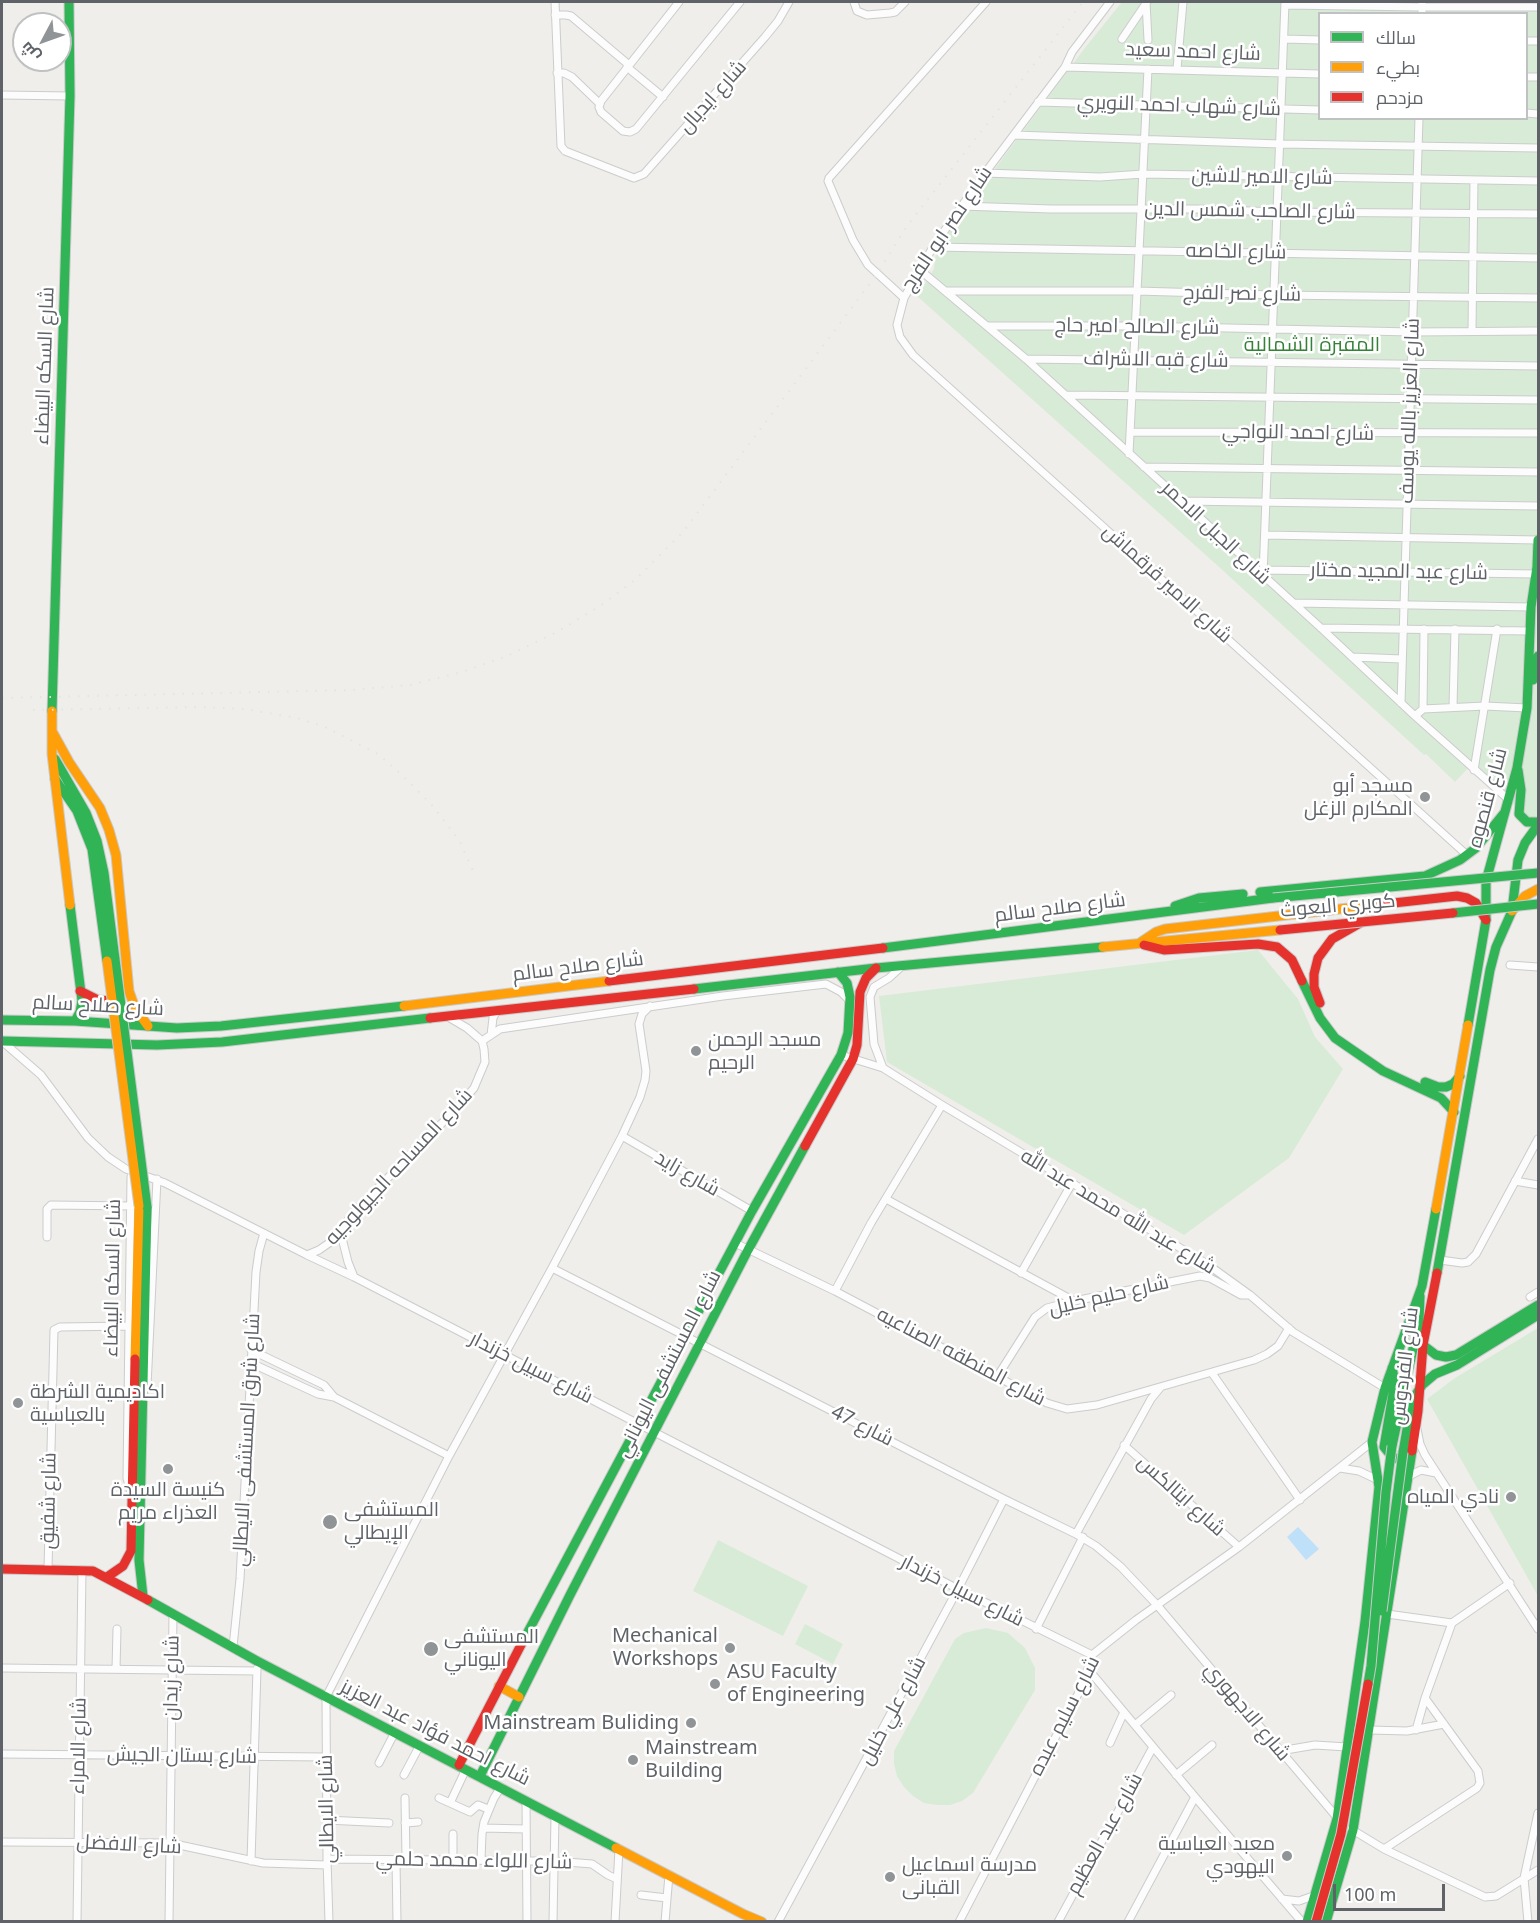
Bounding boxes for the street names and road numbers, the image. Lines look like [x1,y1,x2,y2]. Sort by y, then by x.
street label: شارع احمد سعيد [1125,38,1261,66]
street label: شارع ايديال [674,56,752,138]
street label: شارع شهاب احمد النويري [1077,90,1281,122]
street label: شارع نصر ابو الفرج [896,162,998,296]
street label: شارع الامير لاشين [1191,164,1333,190]
street label: شارع الصاحب شمس الدين [1144,197,1356,225]
street label: شارع الخاصه [1185,239,1287,265]
street label: شارع نصر الفرج [1183,281,1301,307]
street label: شارع السكه البيضاء [30,286,60,446]
street label: شارع الصالح امير حاج [1054,314,1220,340]
street label: شارع العزيز بالله يوسف [1395,318,1425,504]
street label: شارع قبه الاشراف [1083,347,1229,373]
street label: شارع احمد النواجي [1222,420,1374,446]
street label: شارع الجبل الاحمر [1156,476,1276,590]
street label: شارع الامير قرقماش [1097,520,1237,648]
street label: شارع عبد المجيد مختار [1310,558,1488,586]
street label: شارع قنصوه [1463,746,1513,850]
street label: شارع صلاح سالم [993,888,1127,928]
street label: كوبري البعوث [1279,889,1397,923]
street label: شارع صلاح سالم [511,947,645,987]
street label: شارع صلاح سالم [32,991,164,1021]
street label: شارع المساحه الجيولوجيه [320,1084,478,1250]
street label: شارع عبد الله محمد عبد الله [1016,1144,1220,1280]
street label: شارع زايد [650,1146,724,1202]
street label: شارع السكه البيضاء [100,1199,126,1357]
street label: شارع المستشفى اليوناني [611,1266,727,1462]
street label: شارع حليم خليل [1047,1271,1171,1321]
street label: شارع المنطقه الصناعيه [872,1302,1050,1412]
street label: شارع الفردوس [1386,1306,1424,1426]
street label: شارع شرق المستشفى الايطالي [228,1313,266,1567]
street label: شارع سبيل خزندار [465,1327,597,1409]
street label: شارع 47 [827,1400,897,1452]
street label: شارع ايتالكس [1132,1450,1230,1542]
street label: شارع شفيق [36,1452,62,1550]
street label: شارع سبيل خزندار [896,1550,1028,1632]
street label: شارع زيدان [159,1635,185,1721]
street label: شارع سليم عبده [1025,1652,1105,1780]
street label: شارع علي خليل [854,1653,932,1769]
street label: شارع الاجهوري [1199,1658,1295,1766]
street label: شارع احمد فؤاد عبد العزيز [336,1675,534,1791]
street label: شارع الامراء [66,1697,92,1795]
street label: شارع بستان الجيش [107,1743,257,1769]
street label: شارع الايطالي [314,1754,340,1864]
street label: شارع عبد العظيم [1062,1769,1148,1899]
street label: شارع الافضل [76,1830,182,1860]
street label: شارع اللواء محمد حلمي [375,1847,573,1875]

